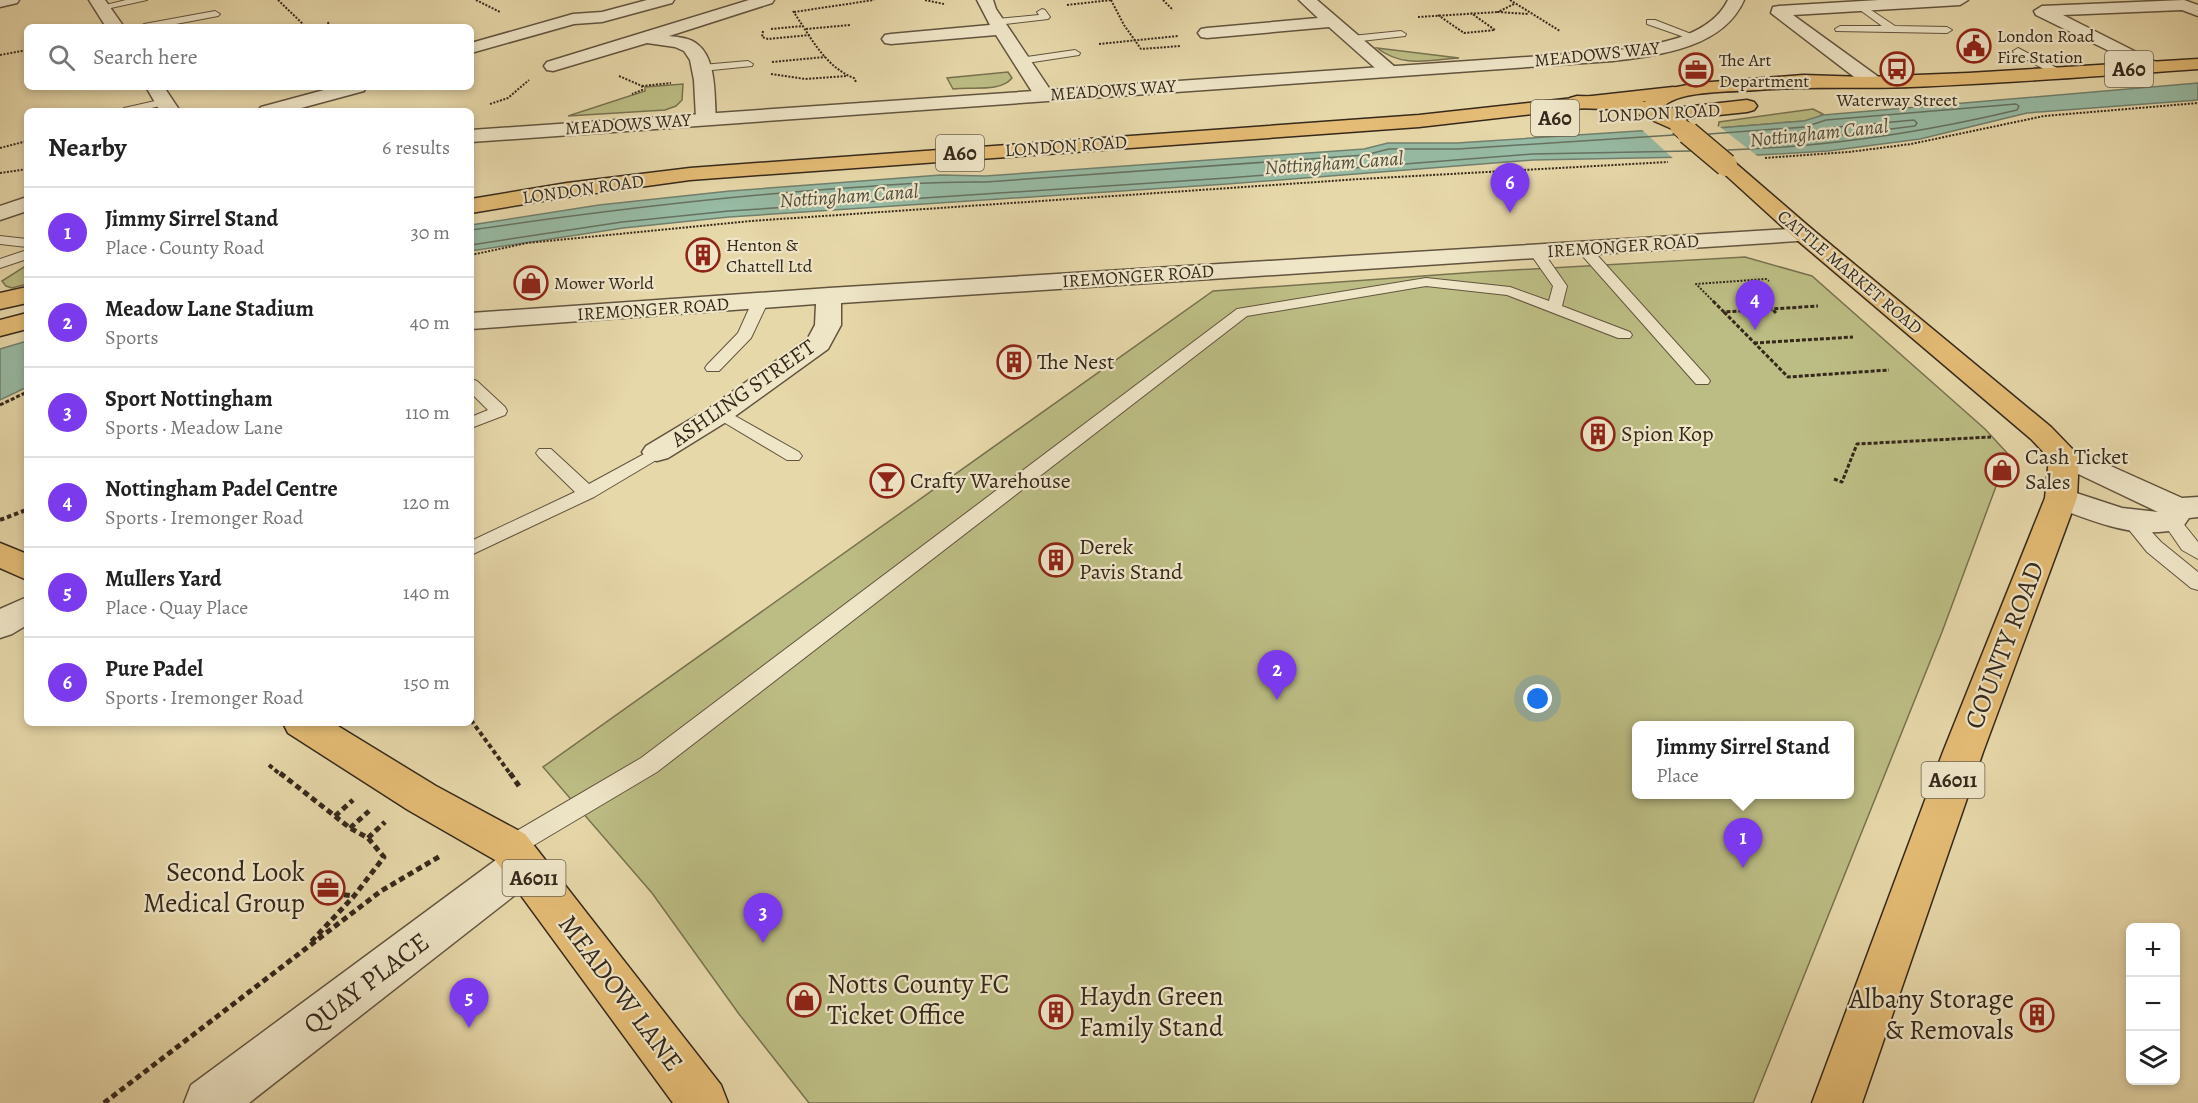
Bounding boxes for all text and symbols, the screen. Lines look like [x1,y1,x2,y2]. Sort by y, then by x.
search box [24,24,474,90]
place label: London Road Fire Station [1997,24,2095,69]
public building icon: London Road Fire Station [1956,28,1992,64]
street label: MEADOWS WAY [1533,35,1662,73]
icon: search [45,41,78,74]
text: Search here [93,42,198,72]
place label: The Art Department [1719,48,1809,93]
bus stop icon: Waterway Street [1879,51,1915,87]
road number: A60 [2105,51,2153,87]
office icon: The Art Department [1678,52,1714,88]
street label: MEADOWS WAY [1049,74,1178,106]
place label: Waterway Street [1835,88,1958,112]
street label: LONDON ROAD [1597,98,1721,128]
road number: A60 [1531,100,1579,136]
street label: MEADOWS WAY [564,108,693,140]
water label: Nottingham Canal [1748,112,1890,154]
text: Nearby [48,130,127,165]
street label: LONDON ROAD [1004,130,1128,162]
text: 6 results [382,134,450,161]
road number: A60 [936,135,984,171]
water label: Nottingham Canal [1264,145,1404,181]
pin: 6 [1490,164,1530,213]
street label: LONDON ROAD [521,169,645,209]
water label: Nottingham Canal [779,178,919,214]
text: Jimmy Sirrel Stand [105,204,278,234]
street label: CATTLE MARKET ROAD [1772,204,1928,340]
text: 1 [64,219,71,246]
text: 30 m [410,219,450,246]
street label: IREMONGER ROAD [1546,229,1700,263]
place label: Henton & Chattell Ltd [726,233,813,278]
text: Place · County Road [105,234,264,261]
building icon: Henton & Chattell Ltd [685,237,721,273]
street label: IREMONGER ROAD [1061,259,1215,293]
shop icon: Mower World [513,265,549,301]
place label: Mower World [554,271,654,295]
pin: 4 [1736,280,1774,330]
street label: IREMONGER ROAD [576,292,730,326]
text: Meadow Lane Stadium [105,294,314,324]
text: 2 [63,309,72,336]
text: 40 m [410,309,450,336]
text: Sports [105,324,158,351]
street label: ASHLING STREET [664,332,821,455]
building icon: The Nest [996,344,1032,380]
place label: The Nest [1037,347,1114,377]
text: Sport Nottingham [105,384,273,414]
text: 3 [63,399,72,426]
text: 110 m [405,399,450,426]
text: Sports · Meadow Lane [105,414,283,441]
building icon: Spion Kop [1580,416,1616,452]
place label: Spion Kop [1621,419,1714,449]
place label: Cash Ticket Sales [2025,442,2128,497]
shop icon: Cash Ticket Sales [1984,452,2020,488]
bar icon: Crafty Warehouse [869,463,905,499]
place label: Crafty Warehouse [910,466,1071,496]
text: Nottingham Padel Centre [105,474,338,504]
text: 4 [63,489,72,516]
text: 120 m [402,489,450,516]
text: Sports · Iremonger Road [105,504,304,531]
place label: Derek Pavis Stand [1079,532,1183,587]
building icon: Derek Pavis Stand [1038,542,1074,578]
street label: COUNTY ROAD [1956,556,2052,734]
text: Mullers Yard [105,564,222,594]
text: 5 [63,579,72,606]
text: 140 m [403,579,450,606]
text: Place · Quay Place [105,594,248,621]
pin: 2 [1258,650,1296,700]
text: Pure Padel [105,654,203,684]
text: 6 [63,669,72,696]
text: 150 m [403,669,450,696]
text: Sports · Iremonger Road [105,684,304,711]
your location [1523,684,1552,713]
popup [1632,721,1854,799]
text: Jimmy Sirrel Stand [1656,732,1830,762]
text: Place [1656,762,1699,789]
road number: A6011 [1922,762,1984,798]
pin: 1 [1724,818,1762,868]
place label: Second Look Medical Group [143,854,306,921]
road number: A6011 [502,860,566,896]
office icon: Second Look Medical Group [310,870,346,906]
pin: 3 [744,894,783,943]
street label: MEADOW LANE [550,907,692,1079]
map controls [2126,923,2180,1085]
button: + [2126,923,2180,977]
street label: QUAY PLACE [296,924,436,1042]
place label: Notts County FC Ticket Office [827,966,1009,1033]
button: − [2126,977,2180,1031]
pin: 5 [450,978,488,1028]
place label: Haydn Green Family Stand [1079,978,1224,1045]
place label: Albany Storage & Removals [1848,981,2014,1048]
shop icon: Notts County FC Ticket Office [786,982,822,1018]
building icon: Haydn Green Family Stand [1038,994,1074,1030]
building icon: Albany Storage & Removals [2019,997,2055,1033]
button: layers [2126,1031,2180,1085]

